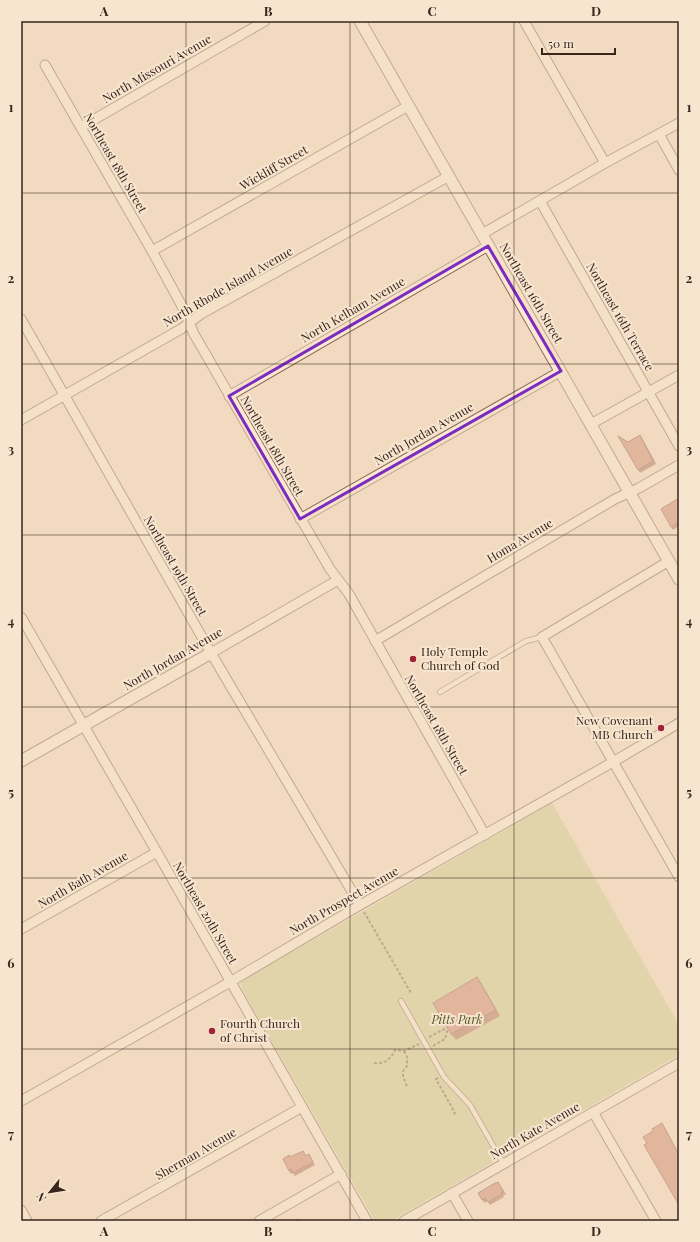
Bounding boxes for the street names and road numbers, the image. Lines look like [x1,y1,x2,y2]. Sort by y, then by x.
street label: North Missouri Avenue [99,30,214,106]
street label: Northeast 18th Street [81,110,151,216]
street label: Wickliff Street [236,141,311,194]
street label: Northeast 16th Street [497,240,567,346]
street label: North Rhode Island Avenue [160,242,295,330]
street label: Northeast 16th Terrace [583,260,658,373]
street label: North Kelham Avenue [298,273,407,345]
street label: Northeast 18th Street [238,393,308,499]
street label: North Jordan Avenue [371,398,476,468]
street label: Northeast 19th Street [141,513,211,619]
street label: Homa Avenue [484,514,555,566]
street label: North Jordan Avenue [120,623,225,693]
street label: Northeast 18th Street [402,672,472,778]
street label: North Bath Avenue [35,847,130,911]
street label: Northeast 20th Street [170,859,242,967]
street label: North Prospect Avenue [286,862,401,938]
street label: North Kate Avenue [487,1098,582,1162]
street label: Sherman Avenue [152,1123,239,1183]

